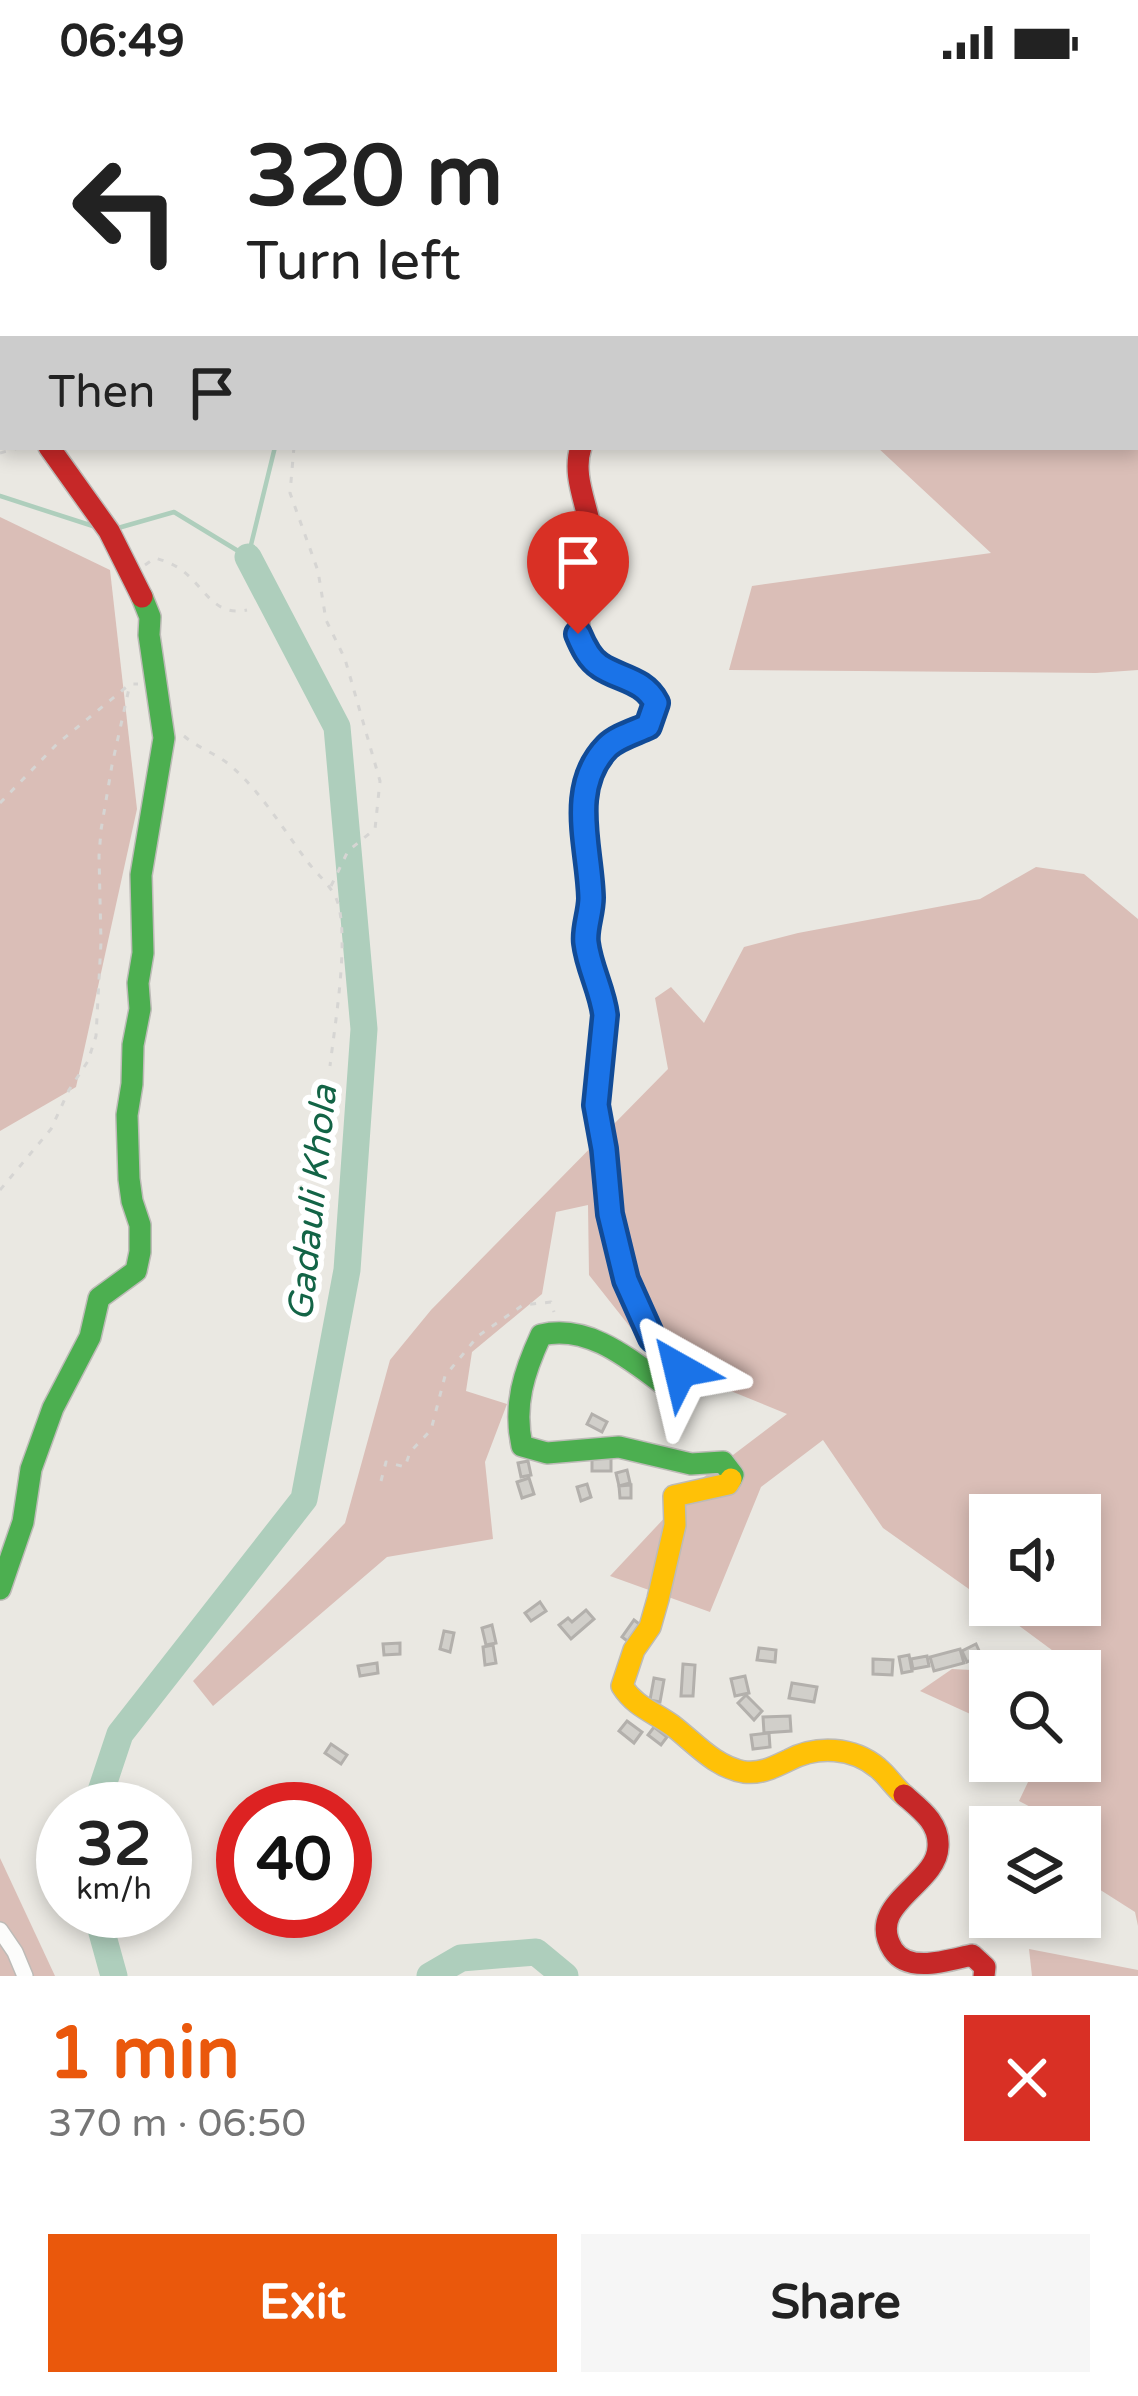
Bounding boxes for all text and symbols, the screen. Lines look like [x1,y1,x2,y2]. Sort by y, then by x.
text: 06:49 [60,15,185,69]
text: 320 m [246,127,503,228]
icon: left [48,132,204,288]
text: Turn left [246,229,461,294]
icon: arrive [179,360,245,426]
text: Then [48,366,155,420]
pin [527,511,629,634]
icon: arrive [545,529,611,595]
water label: Gadauli Khola [279,1082,346,1323]
position arrow [617,1307,743,1433]
map controls [969,1494,1101,1938]
button: sound [969,1494,1101,1626]
button: search [969,1650,1101,1782]
speed limit sign: 40 [216,1782,372,1938]
button: layers [969,1806,1101,1938]
text: 32 [76,1809,152,1881]
text: km/h [76,1871,152,1908]
text: 1 min [48,2011,240,2098]
button: close [964,2015,1090,2141]
text: 370 m · 06:50 [48,2100,306,2147]
button: Exit [48,2234,557,2372]
button: Share [581,2234,1090,2372]

